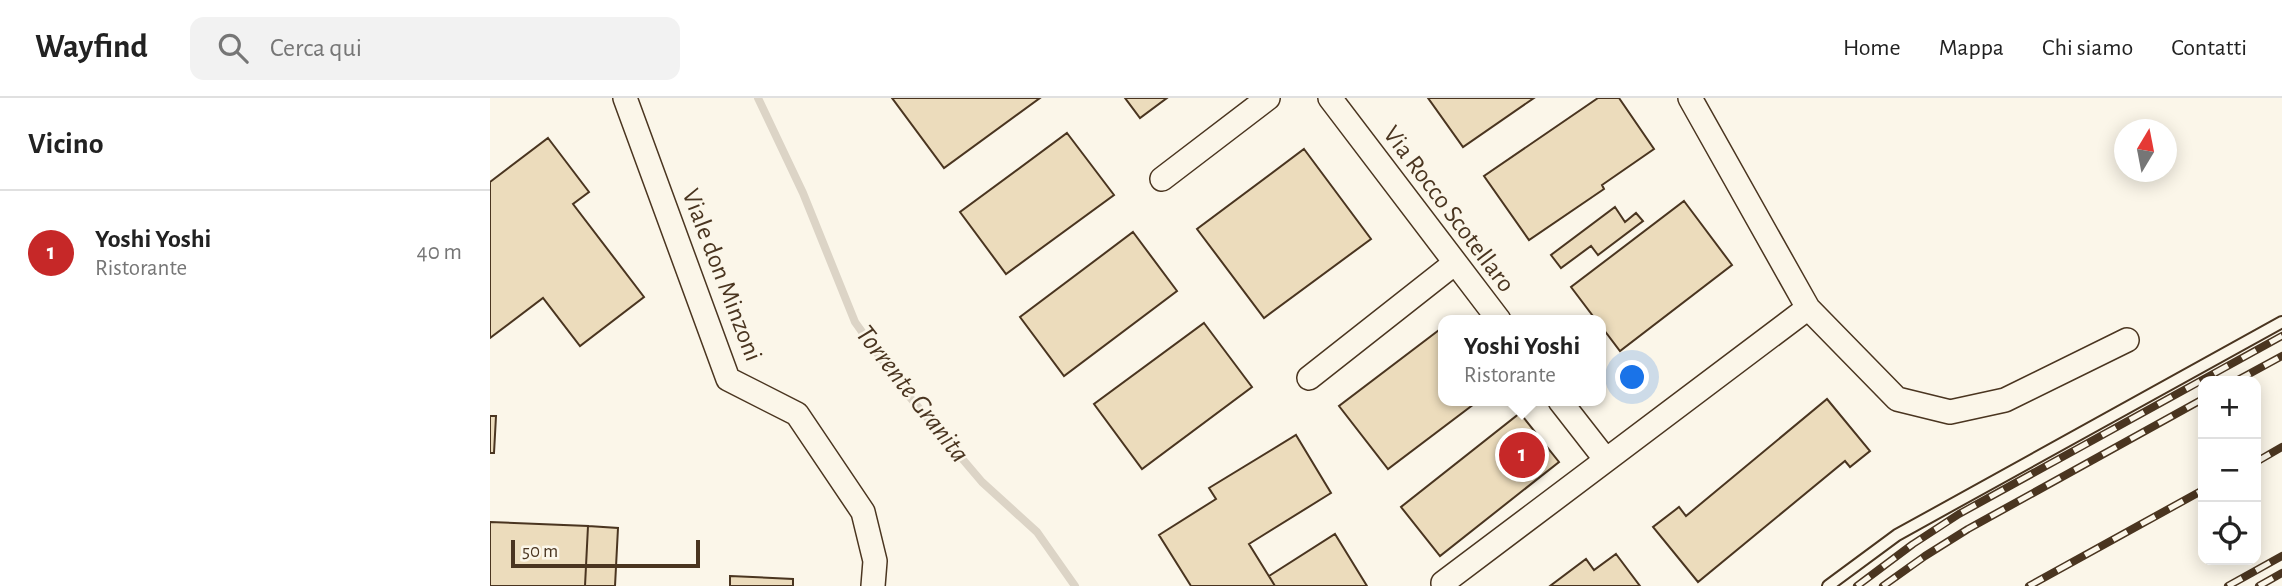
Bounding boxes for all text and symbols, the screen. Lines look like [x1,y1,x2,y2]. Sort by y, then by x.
search box [190,17,680,80]
icon: search [214,29,252,67]
text: Wayfind [35,31,148,64]
text: Cerca qui [270,35,362,61]
text: Home [1843,36,1901,60]
text: Mappa [1939,36,2004,60]
text: Chi siamo [2042,36,2133,60]
text: Contatti [2171,36,2247,60]
north arrow [2114,119,2177,182]
street label: Via Rocco Scotellaro [1378,121,1520,297]
text: Vicino [28,129,104,159]
street label: Viale don Minzoni [677,185,767,365]
text: Yoshi Yoshi [95,226,211,252]
text: 1 [47,241,55,264]
text: 40 m [417,241,462,264]
text: Ristorante [95,257,187,280]
popup [1438,315,1606,406]
water label: Torrente Granita [850,320,974,468]
text: Yoshi Yoshi [1464,333,1580,359]
your location [1615,360,1649,394]
text: Ristorante [1464,364,1556,387]
map controls [2198,376,2261,565]
button: + [2198,376,2261,439]
pin: 1 [1499,429,1545,481]
button: − [2198,439,2261,502]
button: locate [2198,502,2261,565]
scale bar [511,537,700,569]
text: 50 m [522,542,558,561]

